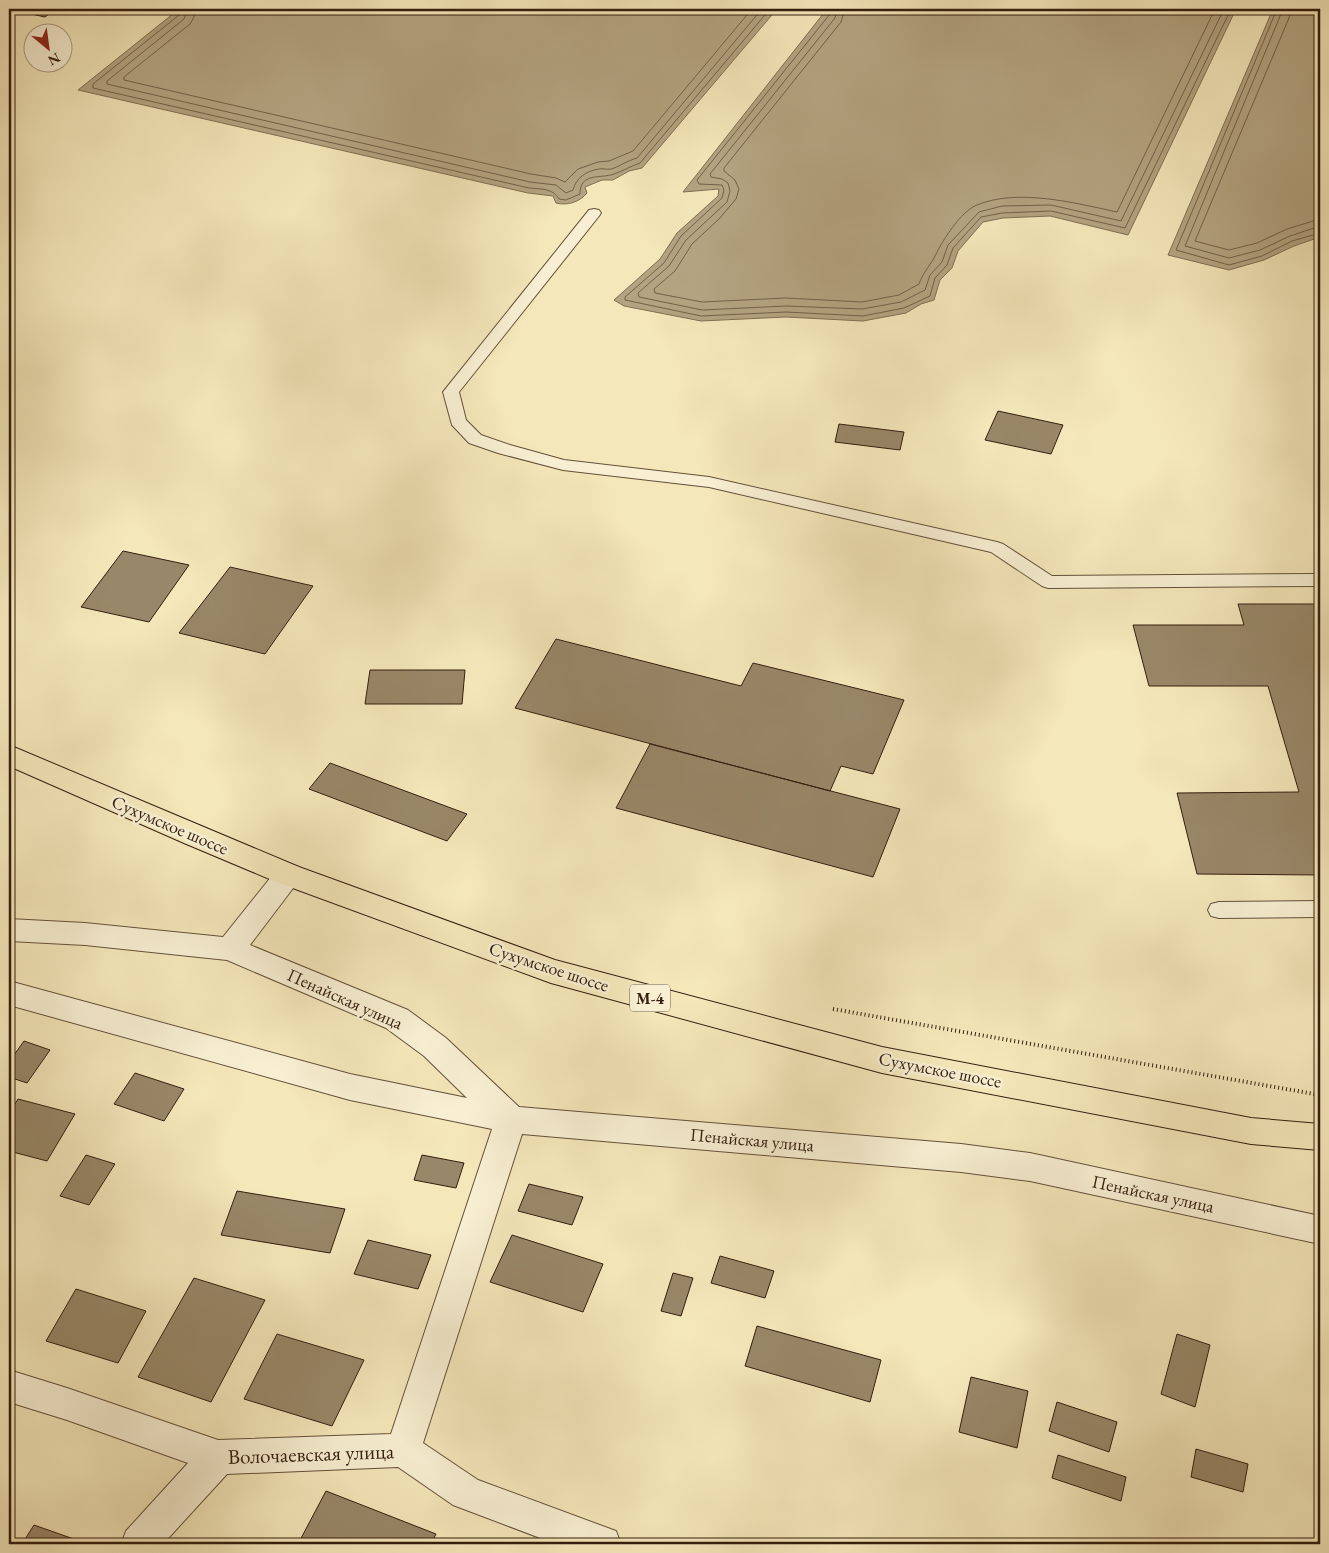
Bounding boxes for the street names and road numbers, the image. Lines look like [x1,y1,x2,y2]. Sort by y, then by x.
street label: Сухумское шоссе [108,790,232,859]
street label: Сухумское шоссе [486,936,612,997]
street label: Пенайская улица [284,963,407,1035]
road number: М-4 [630,984,670,1011]
street label: Сухумское шоссе [877,1046,1003,1093]
street label: Пенайская улица [689,1123,816,1156]
street label: Пенайская улица [1090,1169,1217,1218]
street label: Волочаевская улица [227,1437,395,1470]

